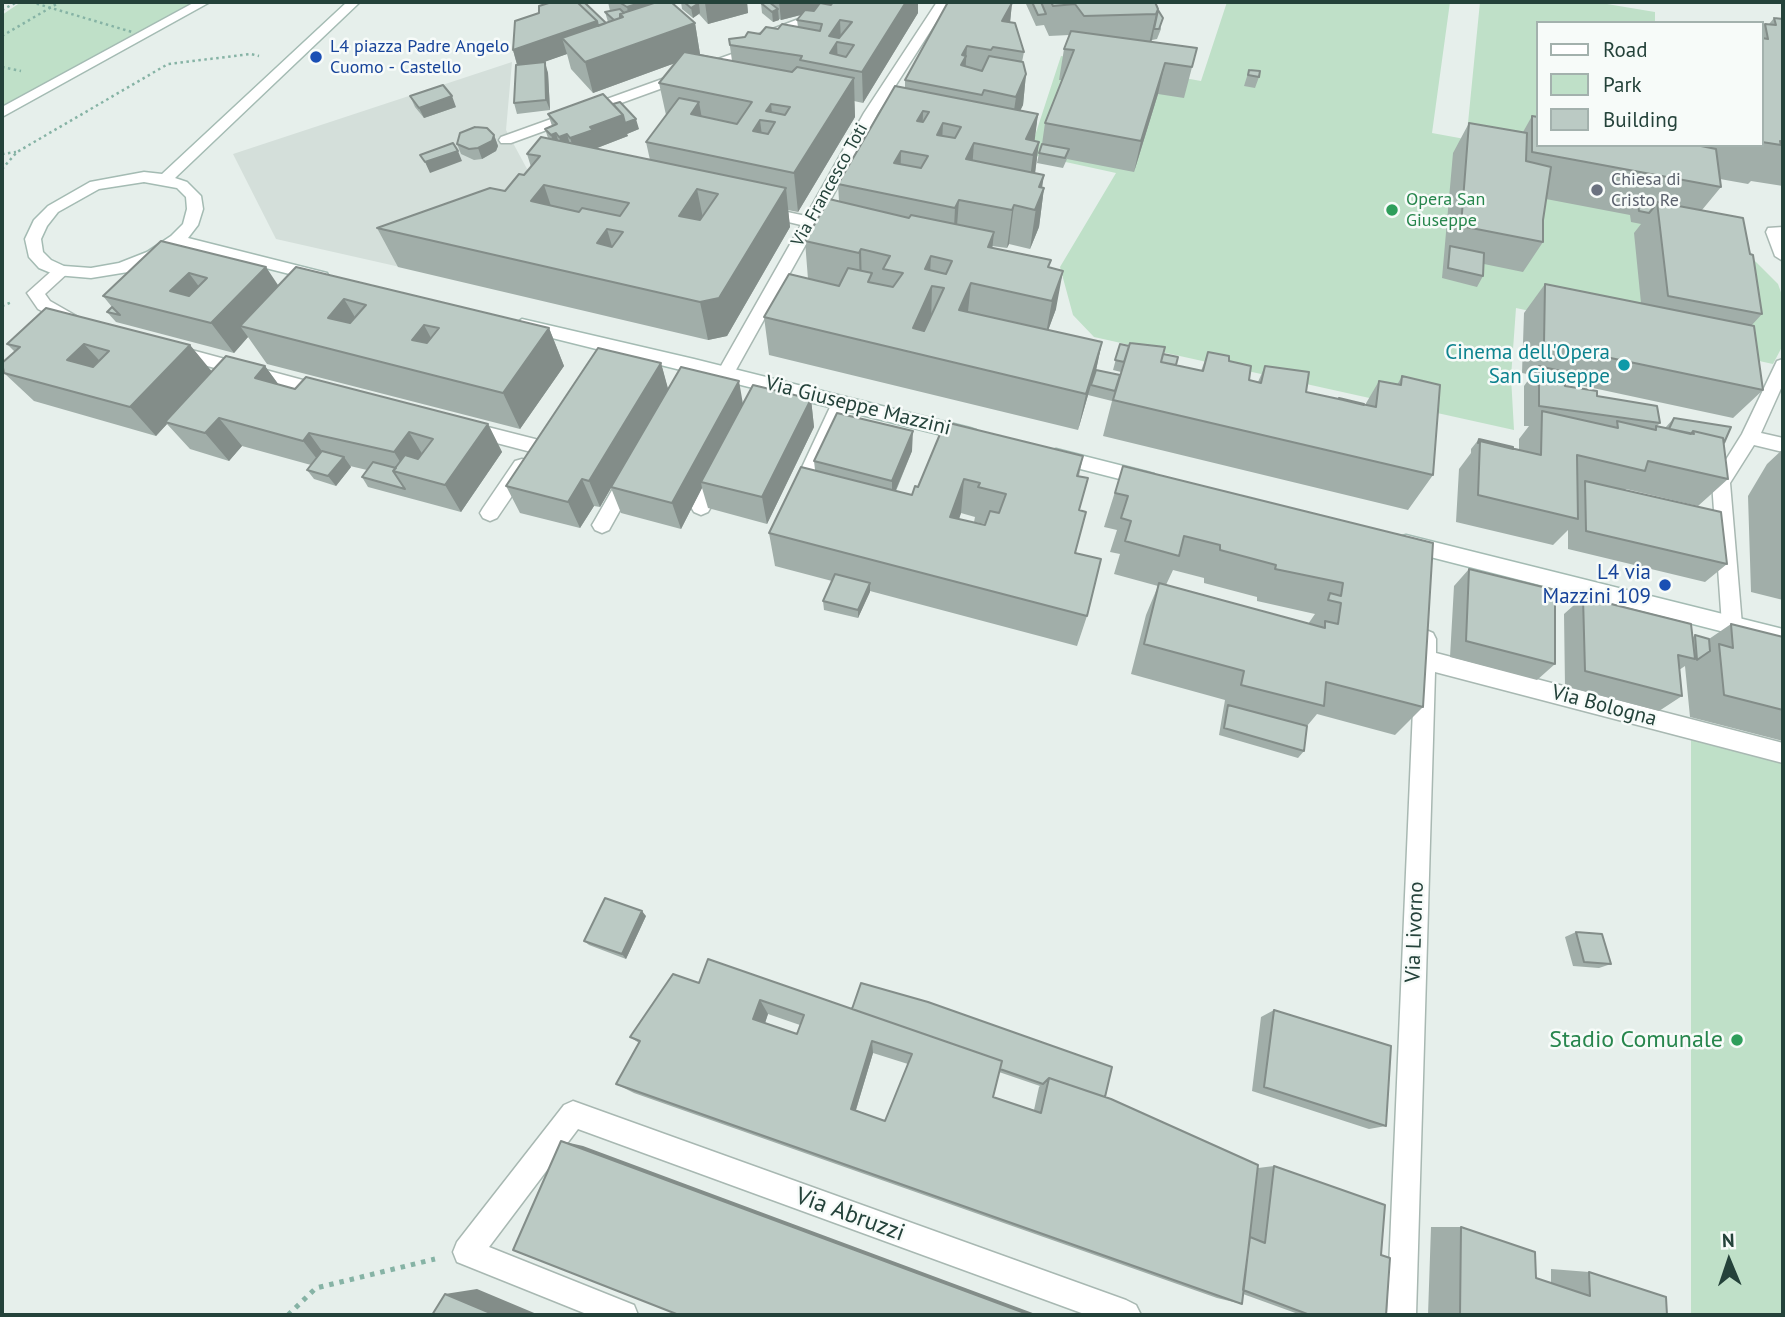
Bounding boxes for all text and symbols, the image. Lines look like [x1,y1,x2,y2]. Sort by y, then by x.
legend [1536,21,1764,147]
place label: L4 piazza Padre Angelo Cuomo - Castello [330,36,509,78]
text: Road [1603,36,1647,63]
marker: L4 piazza Padre Angelo Cuomo - Castello [308,49,324,65]
text: Park [1603,71,1642,98]
text: Building [1603,106,1678,133]
street label: Via Francesco Toti [787,119,873,251]
place label: Chiesa di Cristo Re [1611,169,1681,212]
marker: Chiesa di Cristo Re [1589,182,1605,198]
place label: Opera San Giuseppe [1406,189,1485,232]
marker: Opera San Giuseppe [1384,202,1400,218]
place label: Cinema dell'Opera San Giuseppe [1445,340,1610,390]
marker: Cinema dell'Opera San Giuseppe [1616,357,1632,373]
street label: Via Giuseppe Mazzini [763,371,953,441]
place label: L4 via Mazzini 109 [1543,560,1651,610]
marker: L4 via Mazzini 109 [1657,577,1673,593]
street label: Via Bologna [1549,680,1659,732]
street label: Via Livorno [1401,881,1429,983]
place label: Stadio Comunale [1549,1026,1723,1054]
marker: Stadio Comunale [1729,1032,1745,1048]
street label: Via Abruzzi [791,1182,909,1248]
north arrow [1694,1226,1764,1296]
text: N [1722,1228,1735,1252]

